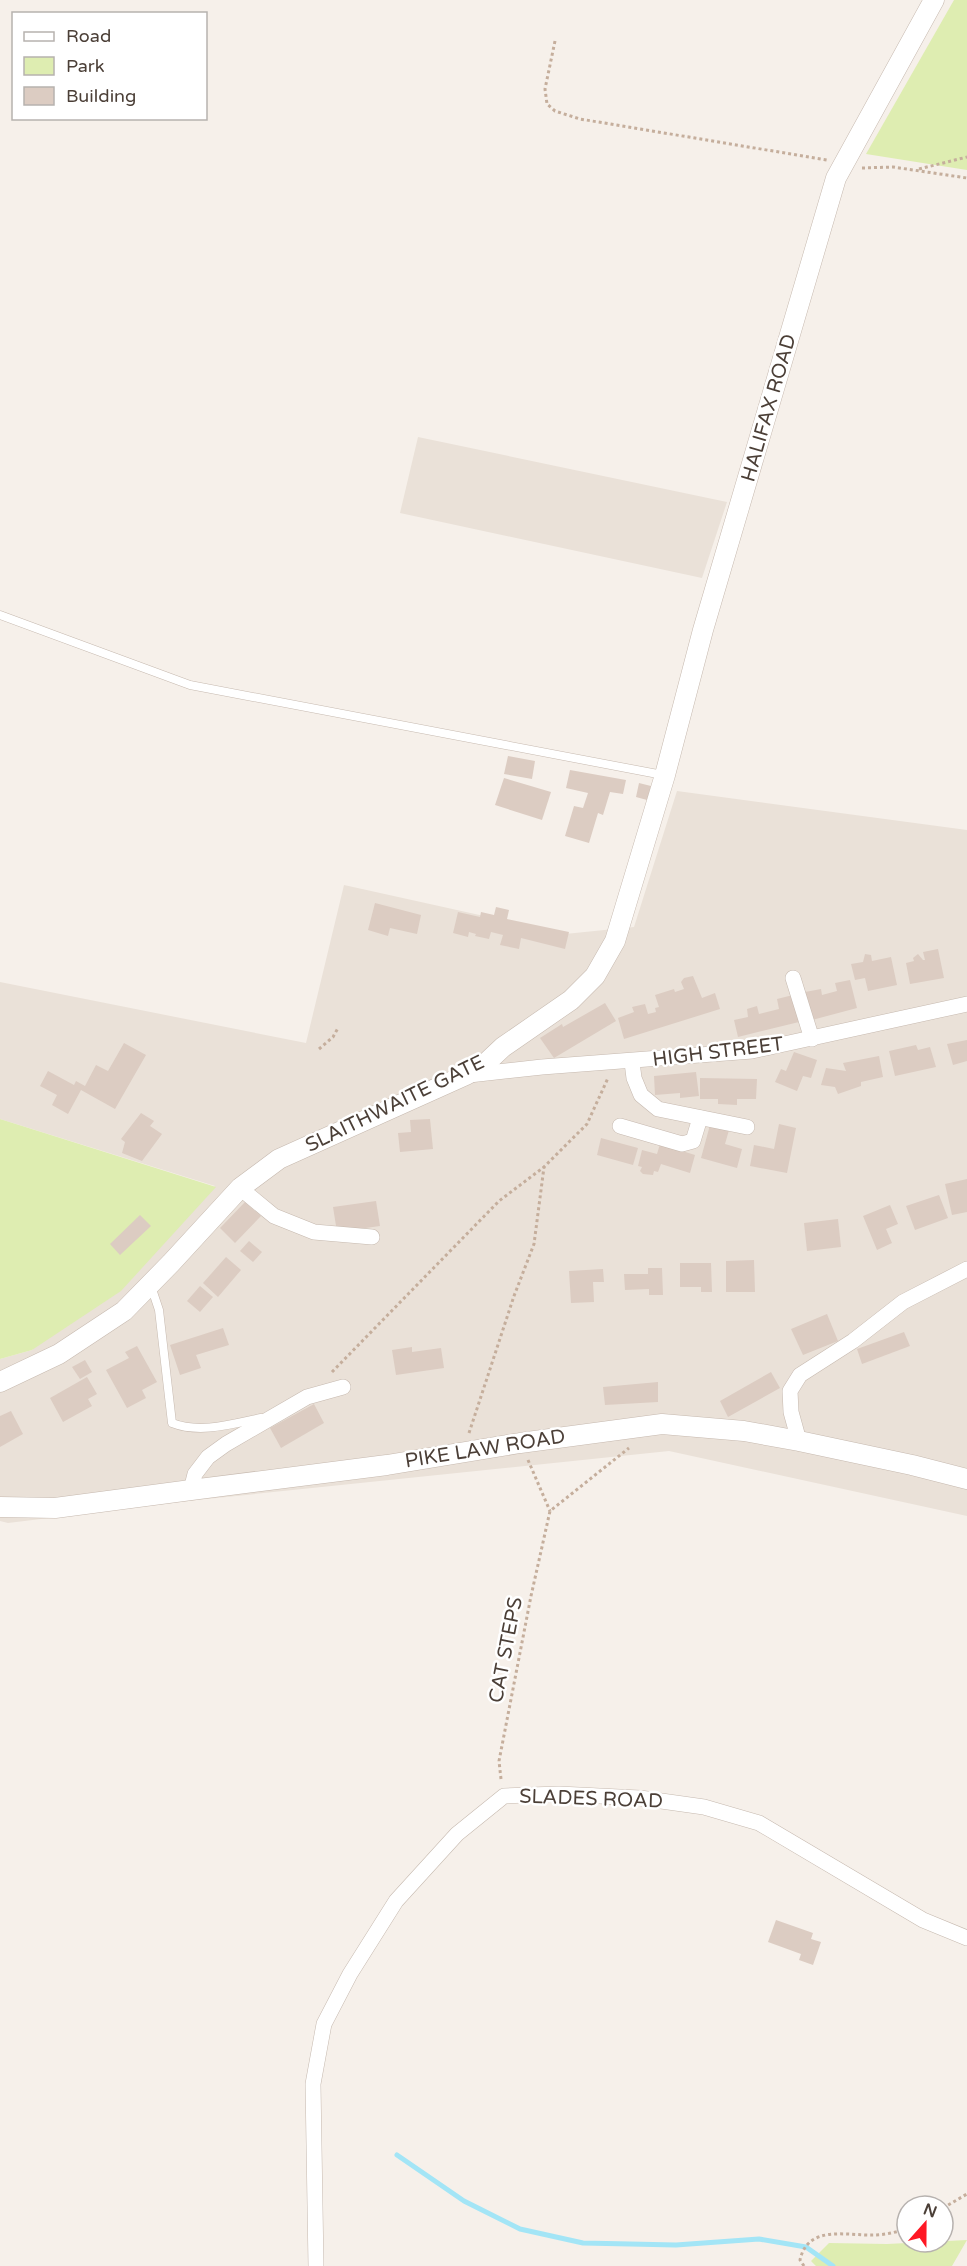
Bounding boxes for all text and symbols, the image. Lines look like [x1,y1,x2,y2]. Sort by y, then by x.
legend [12,12,207,120]
text: Road [66,25,111,47]
text: Park [66,55,105,77]
text: Building [66,85,136,107]
street label: HALIFAX ROAD [736,331,802,485]
street label: HIGH STREET [651,1032,785,1072]
street label: SLAITHWAITE GATE [302,1050,488,1158]
street label: PIKE LAW ROAD [403,1424,567,1474]
street label: CAT STEPS [484,1595,528,1705]
street label: SLADES ROAD [519,1784,663,1814]
north arrow [895,2194,955,2254]
text: N [920,2199,940,2223]

